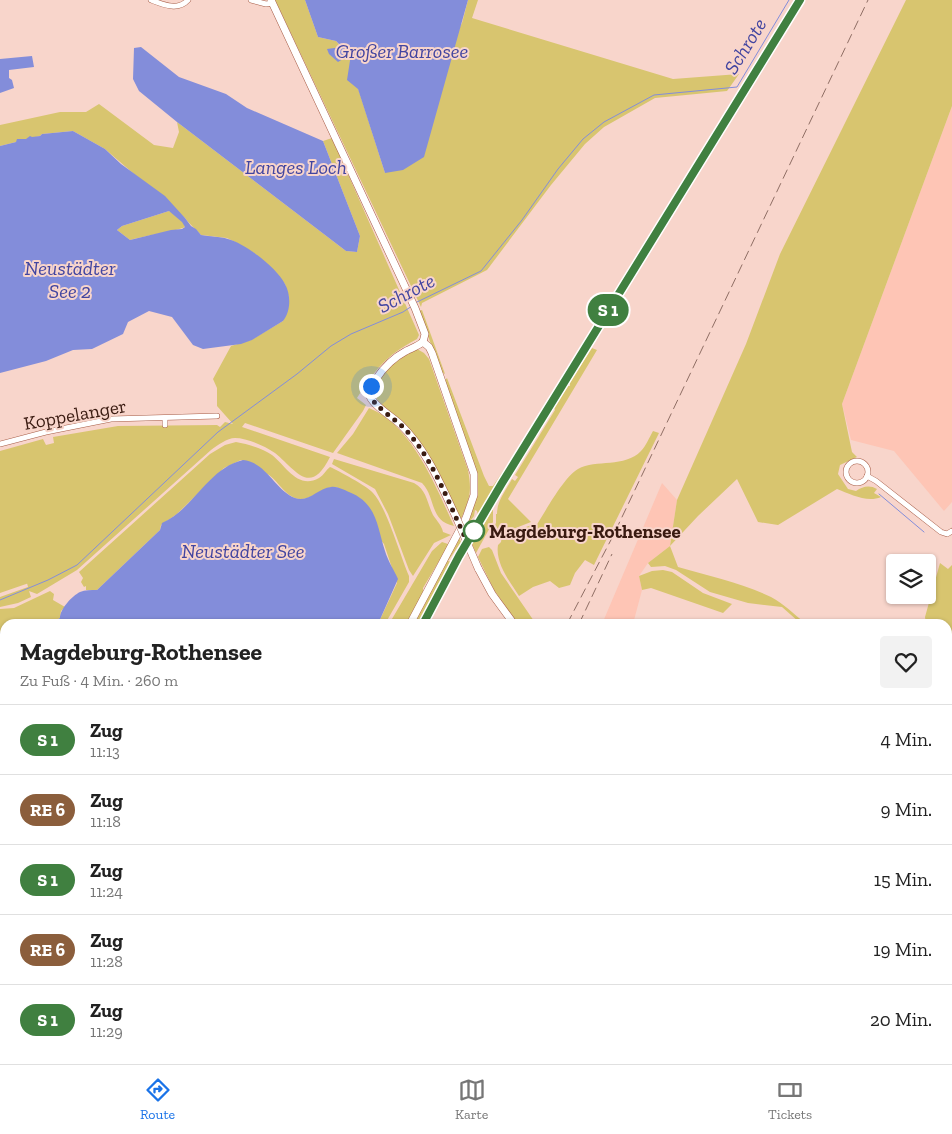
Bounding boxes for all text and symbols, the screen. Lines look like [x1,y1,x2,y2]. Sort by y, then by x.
water label: Schrote [719,14,771,78]
water label: Großer Barrosee [336,39,468,63]
water label: Langes Loch [245,155,347,179]
water label: Neustädter See 2 [24,256,116,303]
water label: Schrote [373,268,439,318]
line badge: S 1 [579,294,637,326]
text: S 1 [598,299,618,321]
your location [359,374,384,399]
street label: Koppelanger [22,394,128,435]
marker: Magdeburg-Rothensee [463,520,485,542]
place label: Magdeburg-Rothensee [489,520,681,543]
water label: Neustädter See [181,539,305,563]
map controls [886,554,936,604]
button: layers [886,554,936,604]
button: heart [880,636,932,688]
text: Magdeburg-Rothensee [20,637,262,666]
text: Zu Fuß · 4 Min. · 260 m [20,671,178,690]
text: Zug [90,719,123,742]
text: 4 Min. [880,728,932,751]
text: S 1 [37,729,58,751]
text: 11:13 [90,742,120,761]
text: Zug [90,789,123,812]
text: 9 Min. [881,798,932,821]
text: RE 6 [30,799,65,821]
text: 11:18 [90,812,121,831]
text: Zug [90,859,123,882]
text: 15 Min. [874,868,932,891]
text: S 1 [37,869,58,891]
text: 11:24 [90,882,123,901]
text: Zug [90,929,123,952]
text: 19 Min. [873,938,932,961]
text: RE 6 [30,939,65,961]
text: 11:28 [90,952,123,971]
text: Zug [90,999,123,1022]
text: 20 Min. [870,1008,932,1031]
text: S 1 [37,1009,58,1031]
text: 11:29 [90,1022,123,1041]
tab: Route [140,1076,175,1123]
tab: Karte [455,1076,488,1123]
tab: Tickets [768,1076,812,1123]

